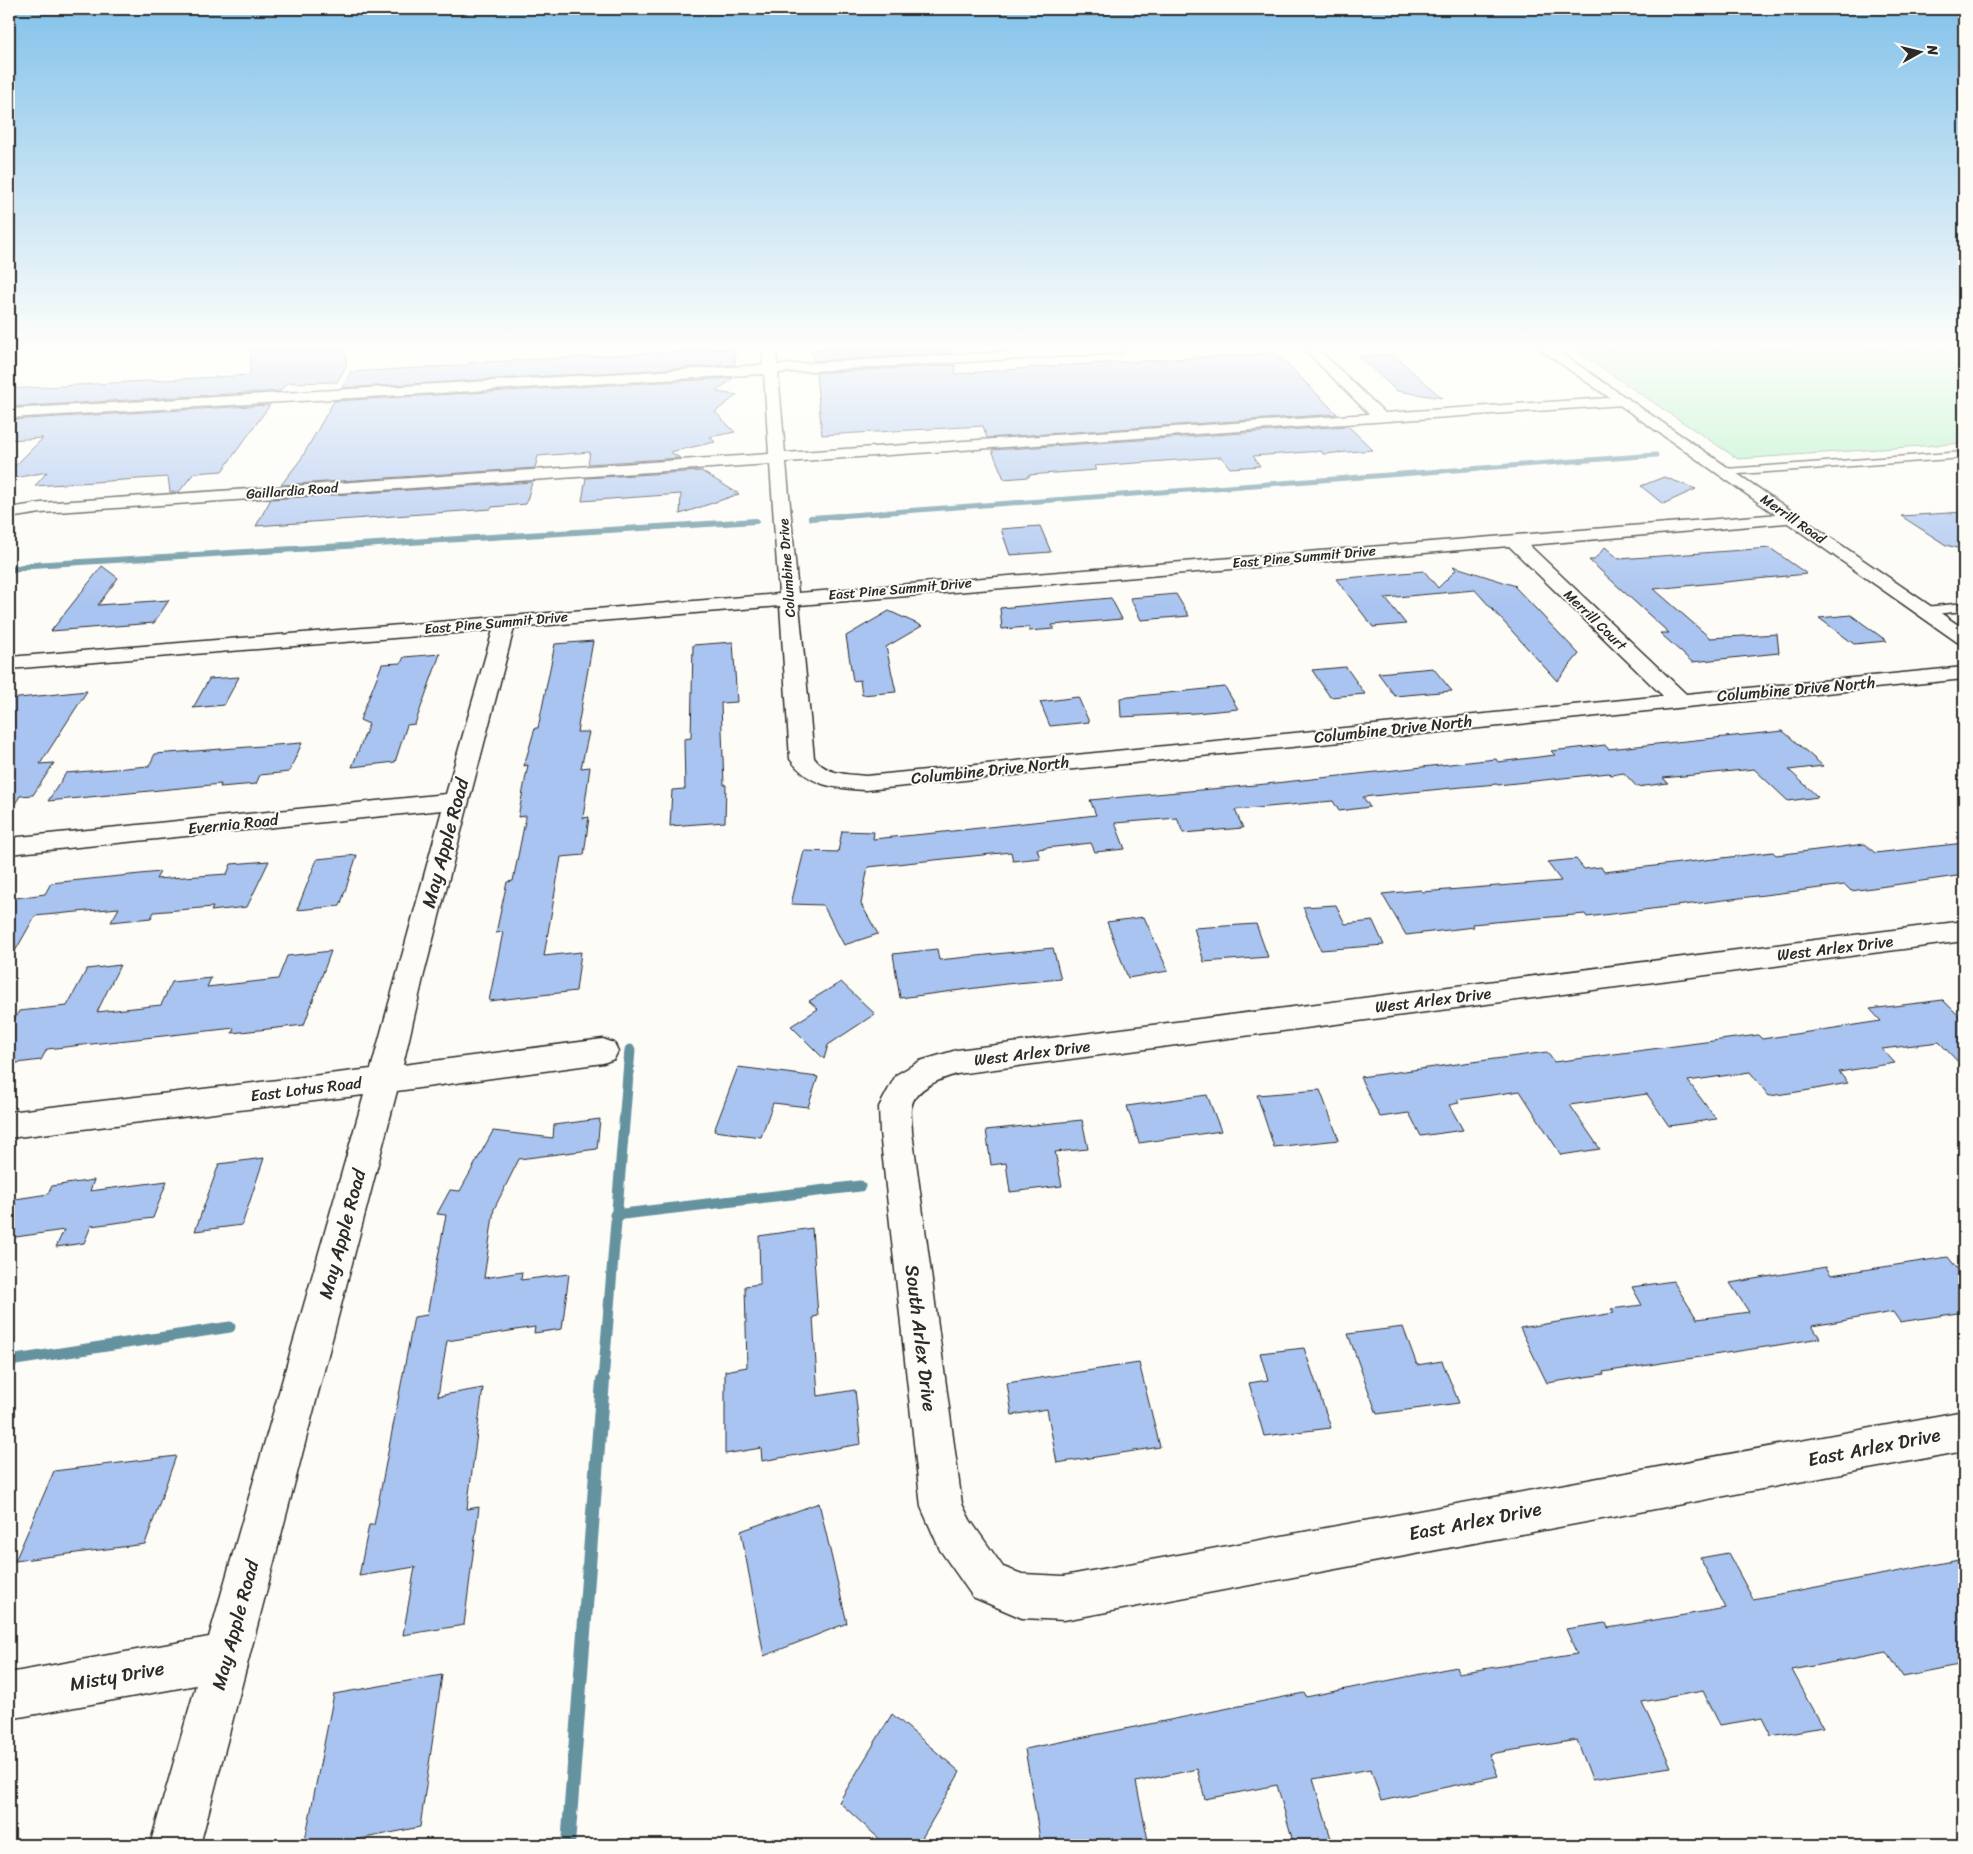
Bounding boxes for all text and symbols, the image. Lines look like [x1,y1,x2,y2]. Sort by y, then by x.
north arrow [1896,28,1946,78]
text: N [1919,43,1945,57]
street label: Gaillardia Road [245,475,340,507]
street label: Merrill Road [1755,487,1832,552]
street label: Columbine Drive [771,517,803,618]
street label: East Pine Summit Drive [1231,538,1377,576]
street label: East Pine Summit Drive [827,570,973,608]
street label: Merrill Court [1557,583,1633,658]
street label: East Pine Summit Drive [423,604,569,642]
street label: Columbine Drive North [1716,668,1876,710]
street label: Columbine Drive North [1313,706,1473,752]
street label: Columbine Drive North [910,747,1070,793]
street label: May Apple Road [412,773,478,912]
street label: Evernia Road [186,805,281,843]
street label: West Arlex Drive [1775,926,1895,970]
street label: West Arlex Drive [1373,978,1493,1022]
street label: West Arlex Drive [972,1031,1092,1075]
street label: East Lotus Road [249,1068,365,1110]
street label: May Apple Road [309,1164,375,1303]
street label: South Arlex Drive [896,1263,946,1413]
street label: East Arlex Drive [1805,1418,1943,1476]
street label: East Arlex Drive [1406,1492,1544,1550]
street label: May Apple Road [202,1555,268,1694]
street label: Misty Drive [67,1651,167,1701]

